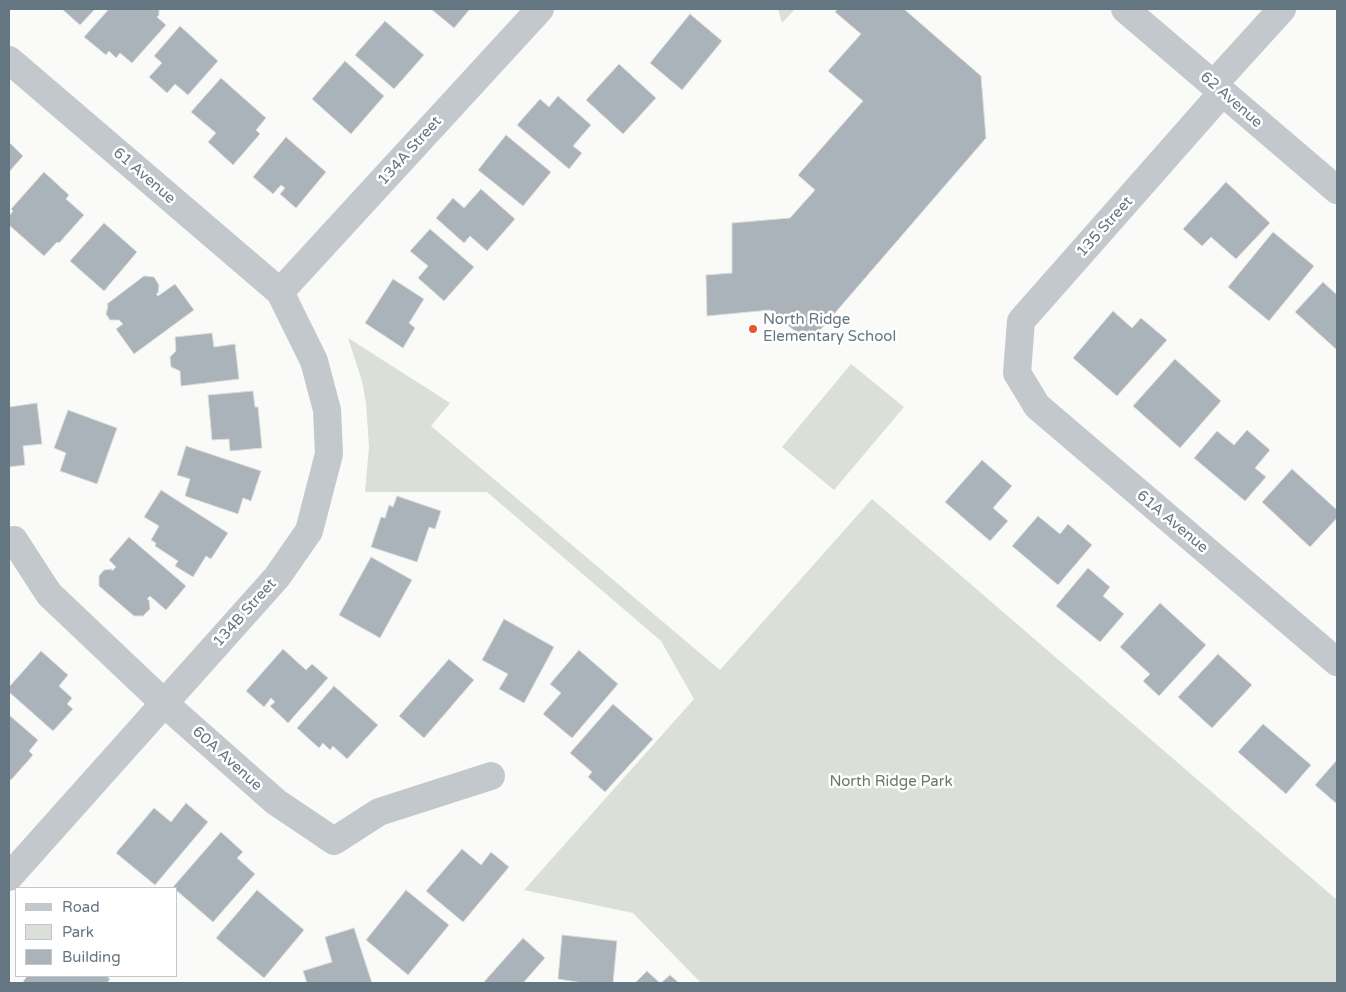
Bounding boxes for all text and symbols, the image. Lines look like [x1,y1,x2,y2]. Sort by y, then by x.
street label: 62 Avenue [1196,68,1266,132]
street label: 134A Street [374,113,446,189]
street label: 61 Avenue [109,144,179,208]
street label: 135 Street [1073,193,1137,261]
place label: North Ridge Elementary School [763,311,896,346]
marker: North Ridge Elementary School [747,323,759,335]
street label: 61A Avenue [1133,487,1211,557]
street label: 134B Street [210,575,280,651]
street label: 60A Avenue [188,723,266,795]
park label: North Ridge Park [829,773,953,791]
legend [15,887,178,977]
text: Road [62,898,100,916]
text: Park [62,923,94,941]
text: Building [62,948,121,966]

